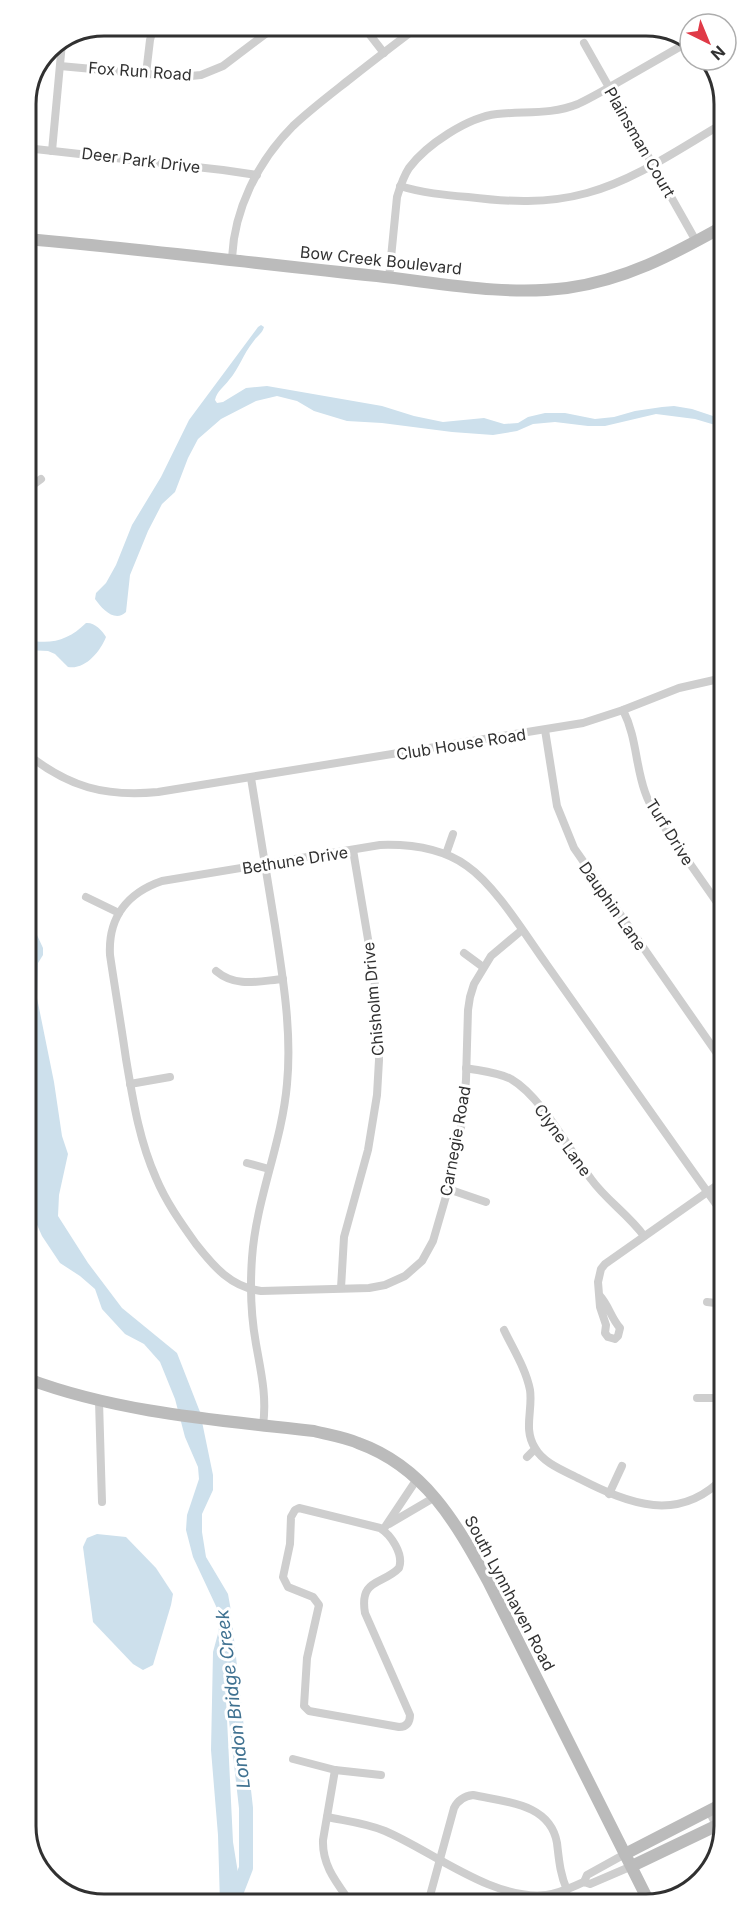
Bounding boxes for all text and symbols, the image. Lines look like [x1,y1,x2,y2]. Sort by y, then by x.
north arrow [678,12,738,72]
text: N [707,41,730,64]
street label: Fox Run Road [88,57,192,85]
street label: Plainsman Court [600,83,680,201]
street label: Deer Park Drive [81,143,201,177]
street label: Bow Creek Boulevard [299,242,463,278]
street label: Club House Road [395,724,527,764]
street label: Turf Drive [642,795,698,869]
street label: Bethune Drive [241,842,349,878]
street label: Dauphin Lane [575,858,651,954]
street label: Chisholm Drive [358,941,388,1057]
street label: Carnegie Road [435,1084,475,1198]
street label: Clyne Lane [530,1100,596,1180]
street label: South Lynnhaven Road [461,1512,559,1674]
water label: London Bridge Creek [211,1607,254,1790]

